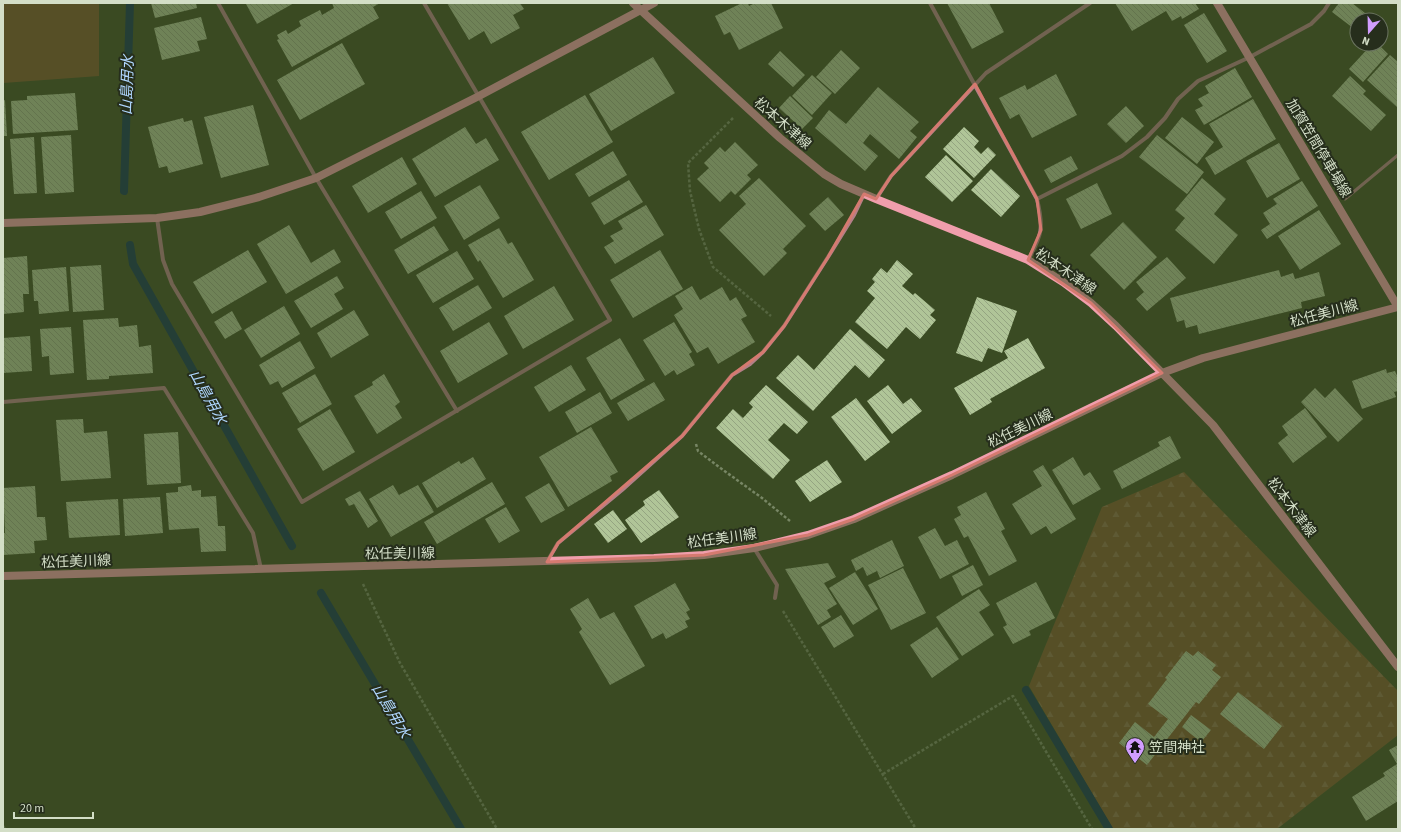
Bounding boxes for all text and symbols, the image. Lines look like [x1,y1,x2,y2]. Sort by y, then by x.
north arrow [1349,12,1389,52]
text: N [1360,33,1372,49]
water label: 山島用水 [116,53,139,115]
street label: 松本木津線 [749,93,815,154]
street label: 加賀笠間停車場線 [1281,95,1356,202]
street label: 松本木津線 [1031,244,1100,300]
street label: 松任美川線 [1288,295,1361,333]
water label: 山島用水 [184,366,232,430]
street label: 松任美川線 [985,405,1056,453]
street label: 松本木津線 [1262,474,1320,542]
street label: 松任美川線 [686,524,758,554]
street label: 松任美川線 [365,543,435,565]
street label: 松任美川線 [41,551,111,573]
water label: 山島用水 [366,680,416,744]
temple icon: 笠間神社 [1124,736,1146,764]
place label: 笠間神社 [1149,738,1205,758]
scale bar [14,794,93,820]
text: 20 m [20,800,44,817]

